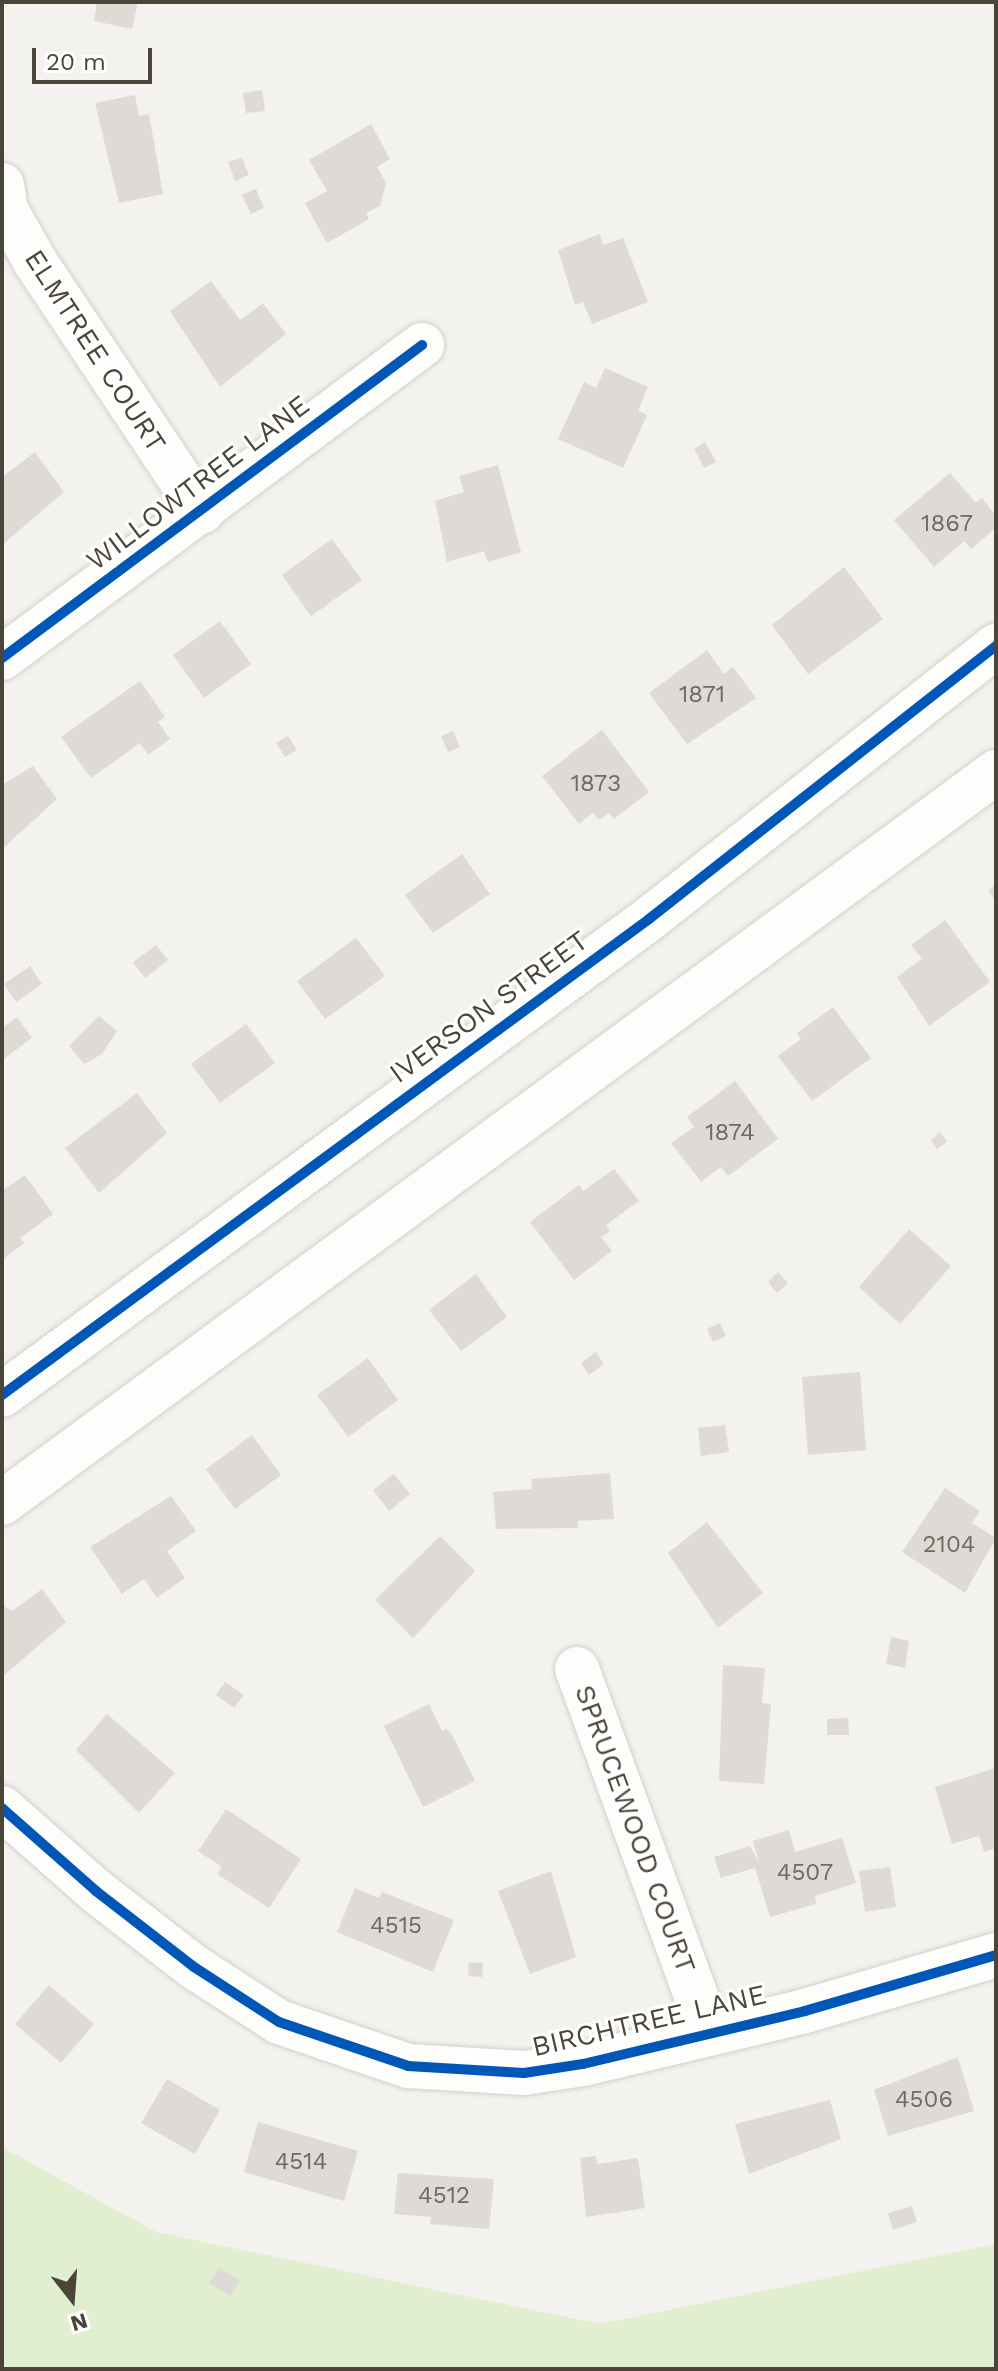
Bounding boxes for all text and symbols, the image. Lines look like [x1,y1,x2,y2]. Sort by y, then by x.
scale bar [36,32,156,82]
text: 20 m [46,48,106,76]
street label: ELMTREE COURT [17,244,173,458]
street label: WILLOWTREE LANE [80,388,316,578]
house number: 1867 [921,510,973,538]
house number: 1871 [679,681,725,709]
house number: 1873 [571,770,621,798]
street label: IVERSON STREET [383,924,595,1090]
house number: 1874 [705,1119,755,1147]
house number: 2104 [923,1531,975,1559]
street label: SPRUCEWOOD COURT [567,1681,703,1977]
house number: 4507 [777,1859,833,1887]
house number: 4515 [370,1912,422,1940]
street label: BIRCHTREE LANE [529,1978,769,2064]
house number: 4506 [895,2086,953,2114]
house number: 4514 [275,2148,327,2176]
house number: 4512 [418,2182,470,2210]
north arrow [32,2259,112,2339]
text: N [68,2308,91,2337]

